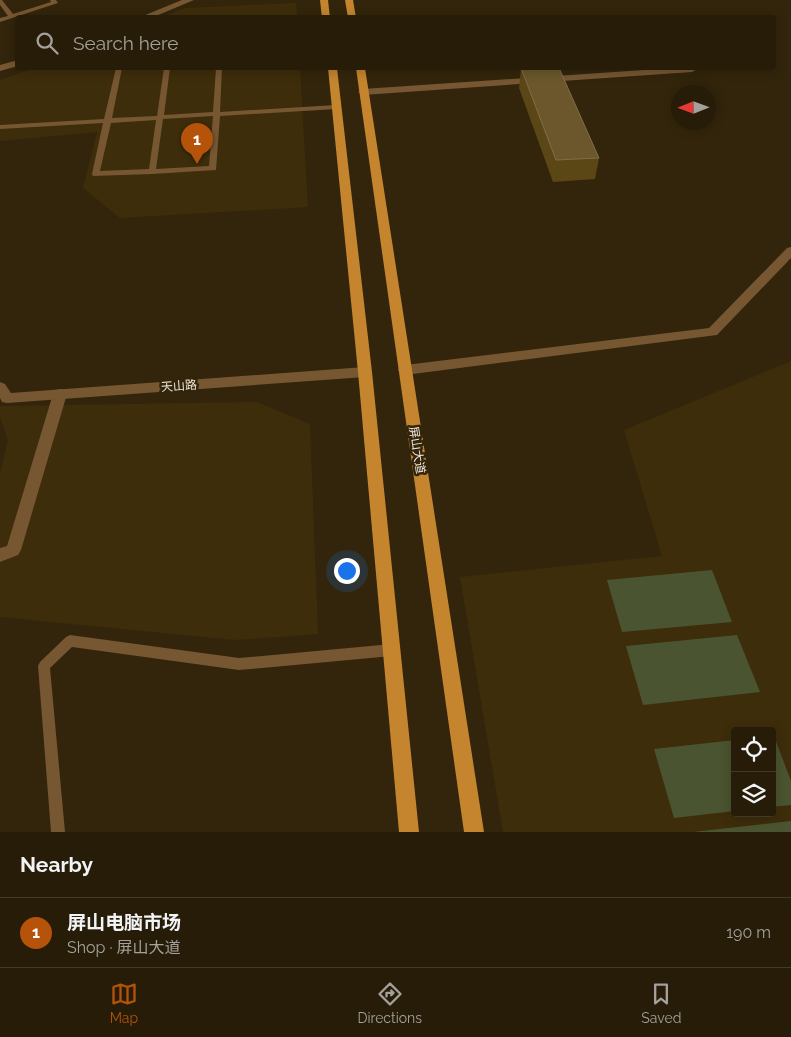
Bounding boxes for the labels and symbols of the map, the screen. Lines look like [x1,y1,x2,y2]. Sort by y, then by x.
north arrow [671,85,716,130]
pin: 1 [181,123,213,164]
street label: 天山路 [161,378,197,394]
street label: 屏山大道 [406,425,428,475]
your location [334,558,360,584]

